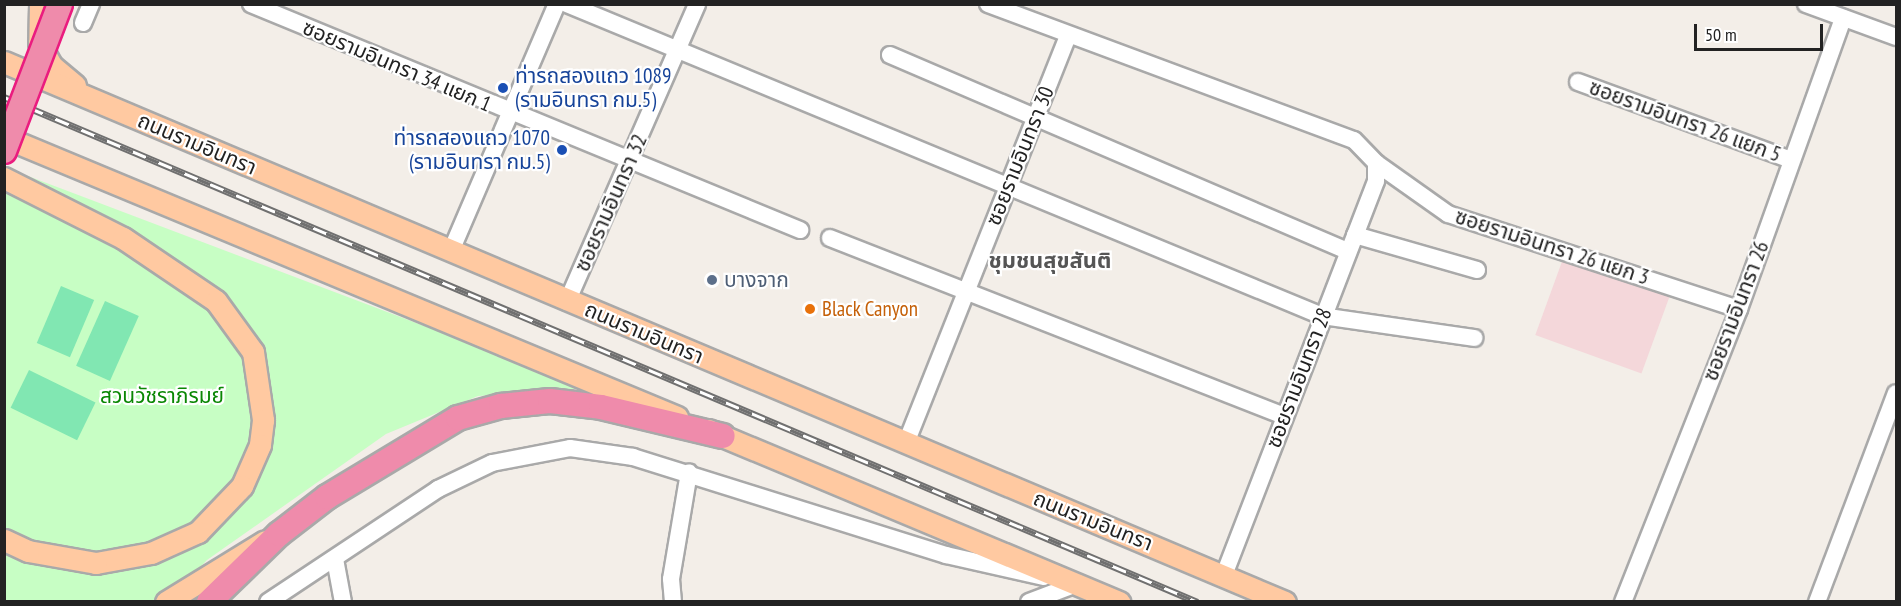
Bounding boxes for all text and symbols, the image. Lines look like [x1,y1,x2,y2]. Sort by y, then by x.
scale bar [1697,12,1826,50]
street label: ซอยรามอินทรา 34 แยก 1 [299,15,495,117]
text: 50 m [1705,23,1737,46]
place label: ท่ารถสองแถว 1089 (รามอินทรา กม.5) [515,63,671,113]
street label: ซอยรามอินทรา 26 แยก 5 [1586,75,1784,167]
marker: ท่ารถสองแถว 1089 (รามอินทรา กม.5) [496,81,510,95]
street label: ซอยรามอินทรา 30 [981,83,1059,229]
street label: ถนนรามอินทรา [134,108,260,180]
place label: ท่ารถสองแถว 1070 (รามอินทรา กม.5) [394,125,550,175]
street label: ซอยรามอินทรา 32 [569,130,653,276]
marker: ท่ารถสองแถว 1070 (รามอินทรา กม.5) [555,143,569,157]
street label: ซอยรามอินทรา 26 แยก 3 [1452,204,1652,290]
street label: ซอยรามอินทรา 26 [1698,238,1774,384]
district label: ชุมชนสุขสันติ [989,248,1111,274]
place label: บางจาก [724,267,789,293]
marker: บางจาก [705,273,719,287]
place label: Black Canyon [822,296,918,322]
street label: ถนนรามอินทรา [581,297,707,369]
marker: Black Canyon [803,302,817,316]
street label: ซอยรามอินทรา 28 [1261,305,1337,451]
park label: สวนวัชราภิรมย์ [100,383,224,409]
street label: ถนนรามอินทรา [1030,486,1156,556]

